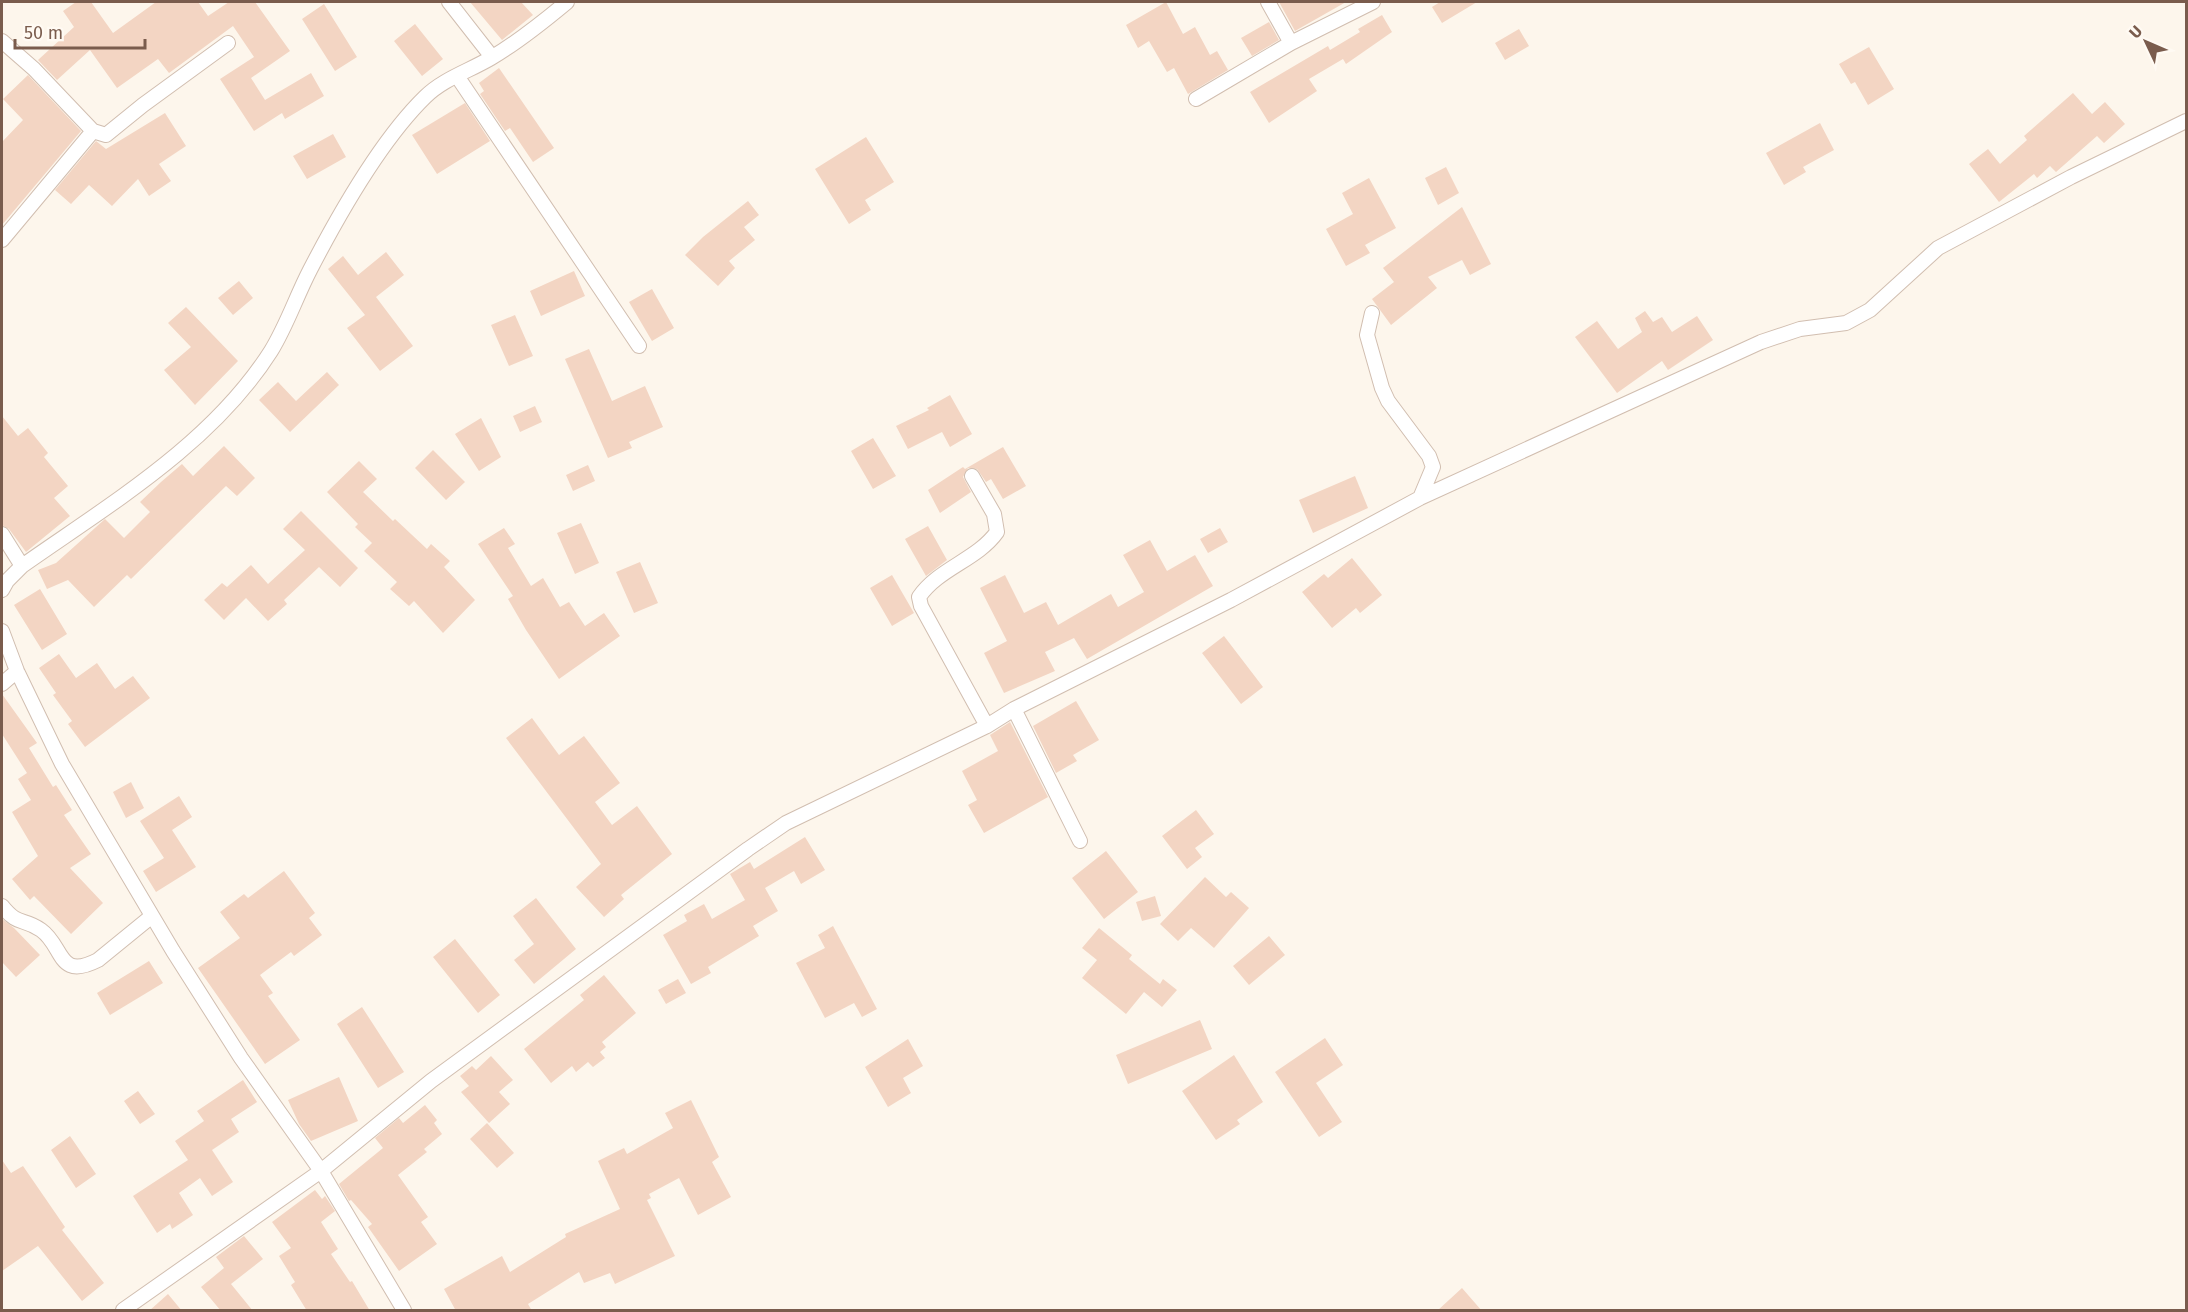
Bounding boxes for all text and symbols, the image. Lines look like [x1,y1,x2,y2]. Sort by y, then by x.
scale bar [15,12,146,50]
north arrow [2116,12,2176,72]
text: 50 m [24,22,63,44]
text: U [2125,22,2146,42]

